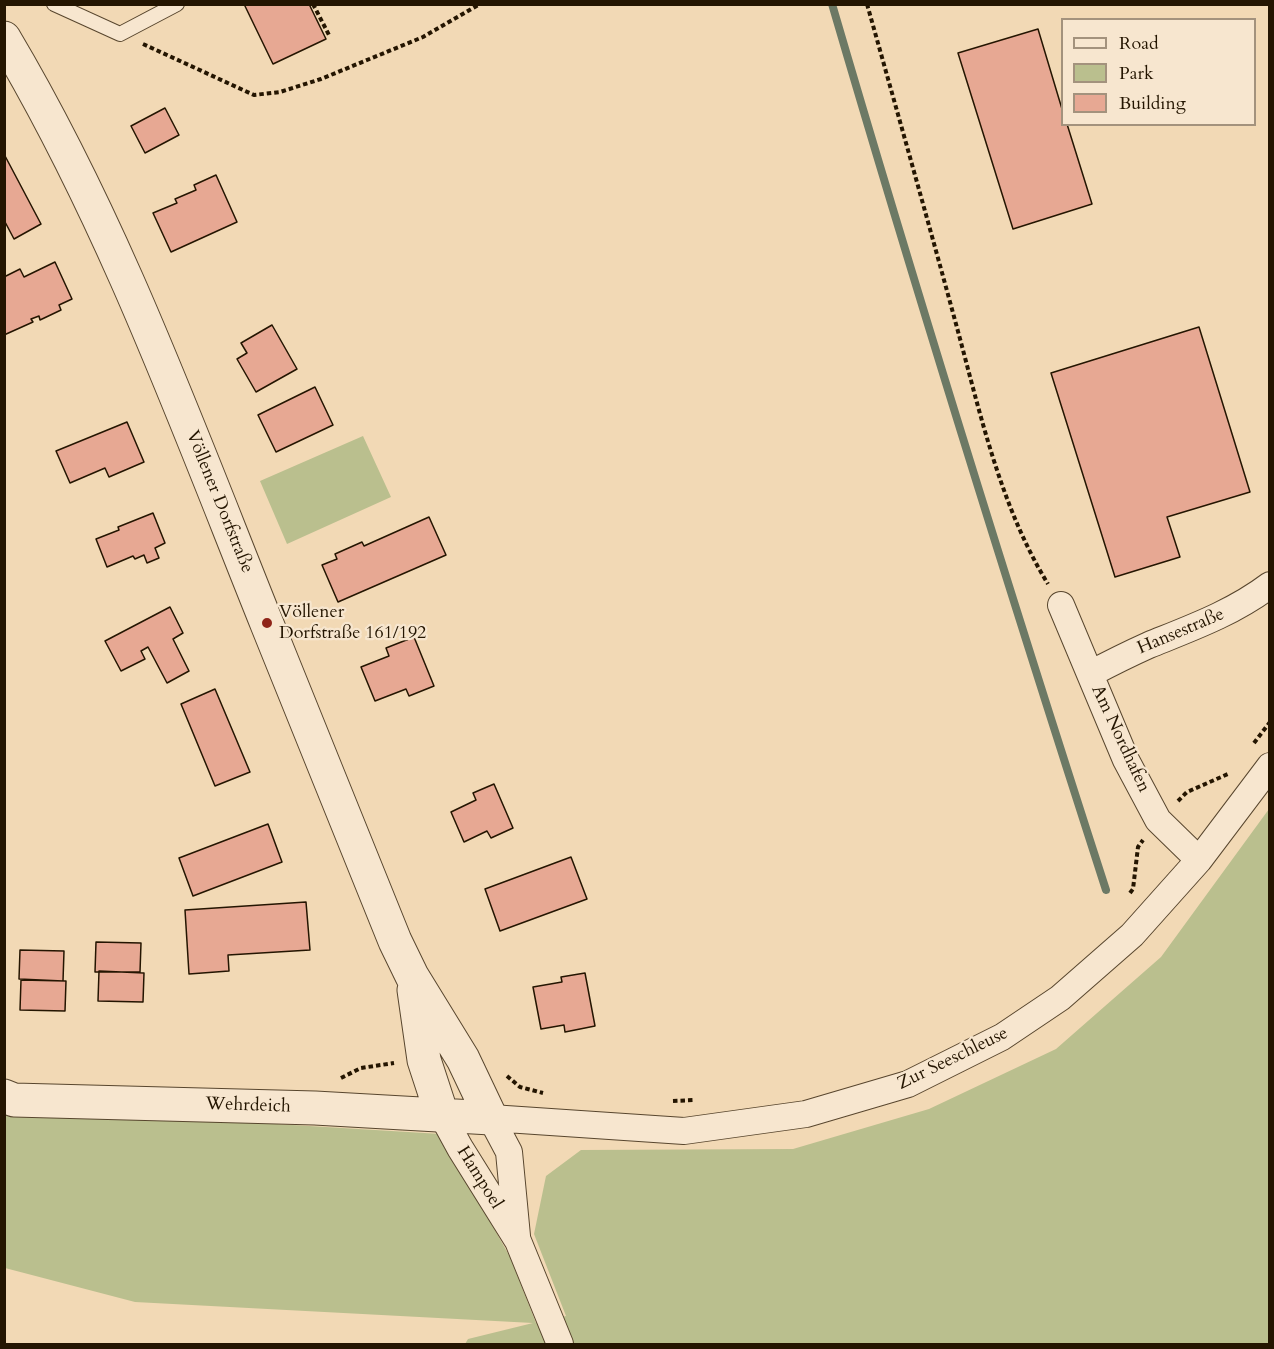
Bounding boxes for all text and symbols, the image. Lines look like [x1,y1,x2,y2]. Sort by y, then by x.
legend [1061,18,1256,126]
text: Road [1119,31,1159,56]
text: Park [1119,61,1154,86]
text: Building [1119,91,1186,116]
street label: Völlener Dorfstraße [181,428,257,576]
place label: Völlener Dorfstraße 161/192 [279,602,426,644]
street label: Hansestraße [1134,604,1228,660]
marker: Völlener Dorfstraße 161/192 [260,616,274,630]
street label: Am Nordhafen [1086,682,1154,796]
street label: Zur Seeschleuse [894,1023,1012,1095]
street label: Wehrdeich [205,1094,291,1118]
street label: Hampoel [451,1143,507,1213]

